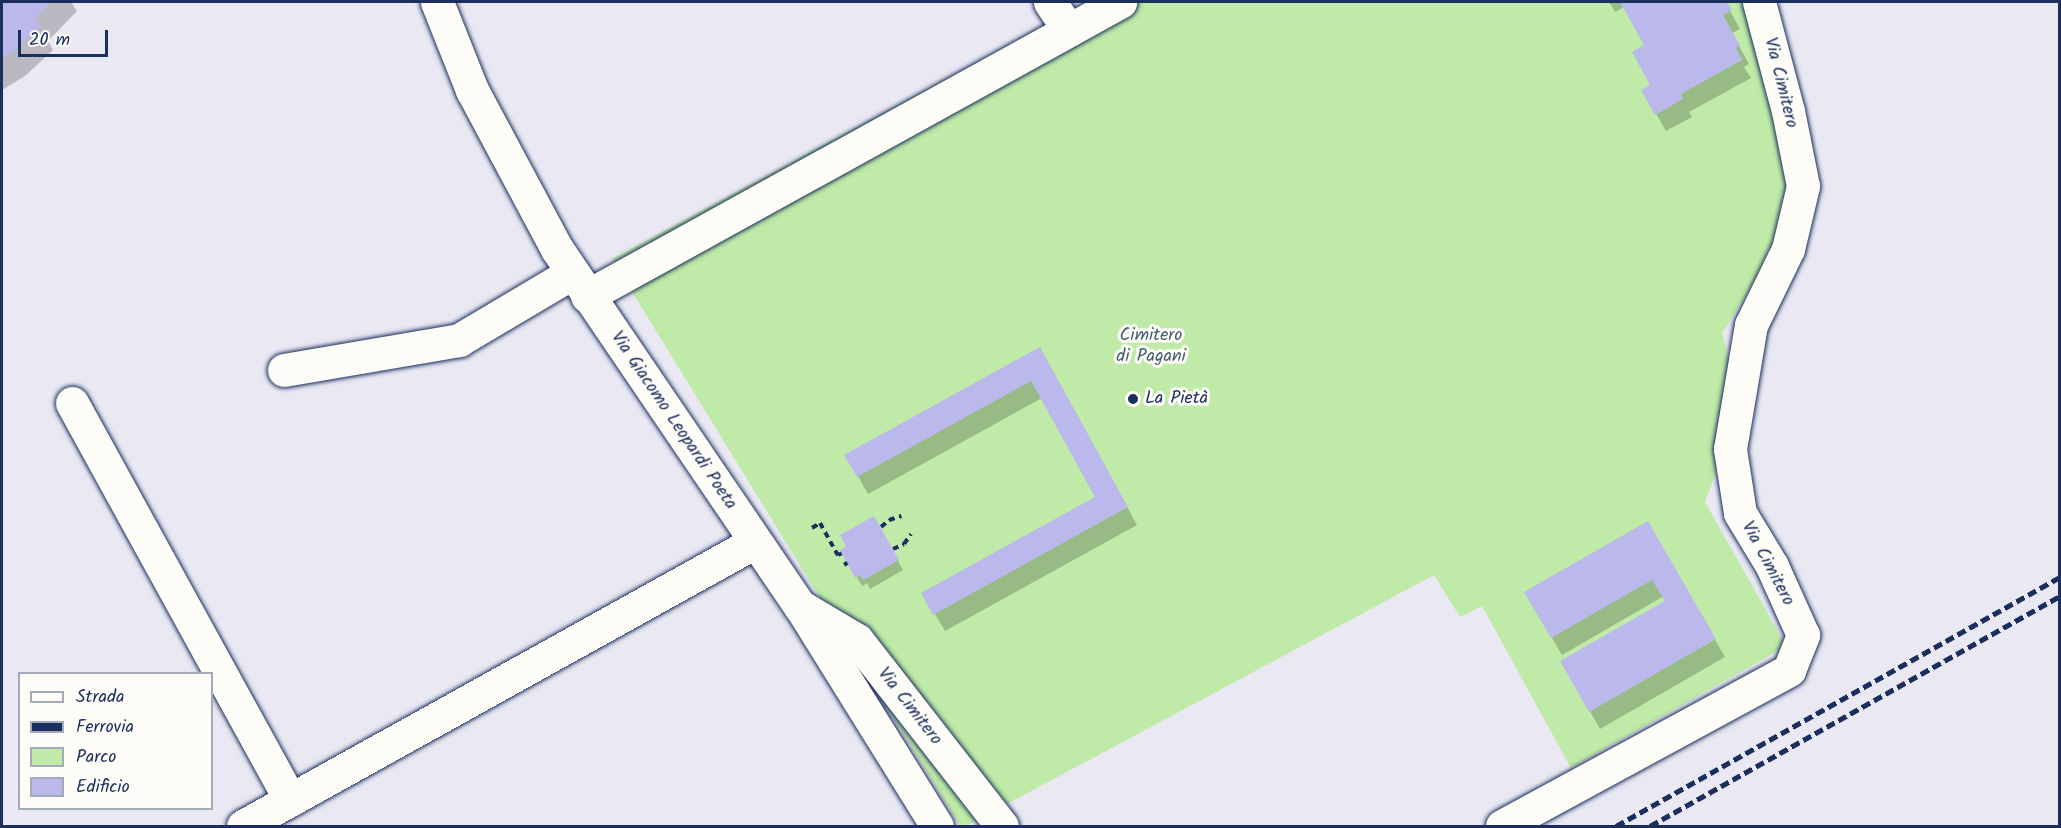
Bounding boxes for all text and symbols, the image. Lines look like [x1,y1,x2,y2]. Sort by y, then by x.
scale bar [21,18,111,56]
text: 20 m [29,26,70,55]
street label: Via Cimitero [1758,36,1802,130]
park label: Cimitero di Pagani [1116,326,1186,368]
street label: Via Giacomo Leopardi Poeta [605,328,741,514]
place label: La Pietà [1145,388,1208,410]
marker: La Pietà [1126,392,1140,406]
street label: Via Cimitero [1736,518,1798,610]
street label: Via Cimitero [872,664,946,750]
legend [18,672,213,810]
text: Strada [76,683,124,712]
text: Ferrovia [76,713,134,742]
text: Parco [76,743,116,772]
text: Edificio [76,773,130,802]

